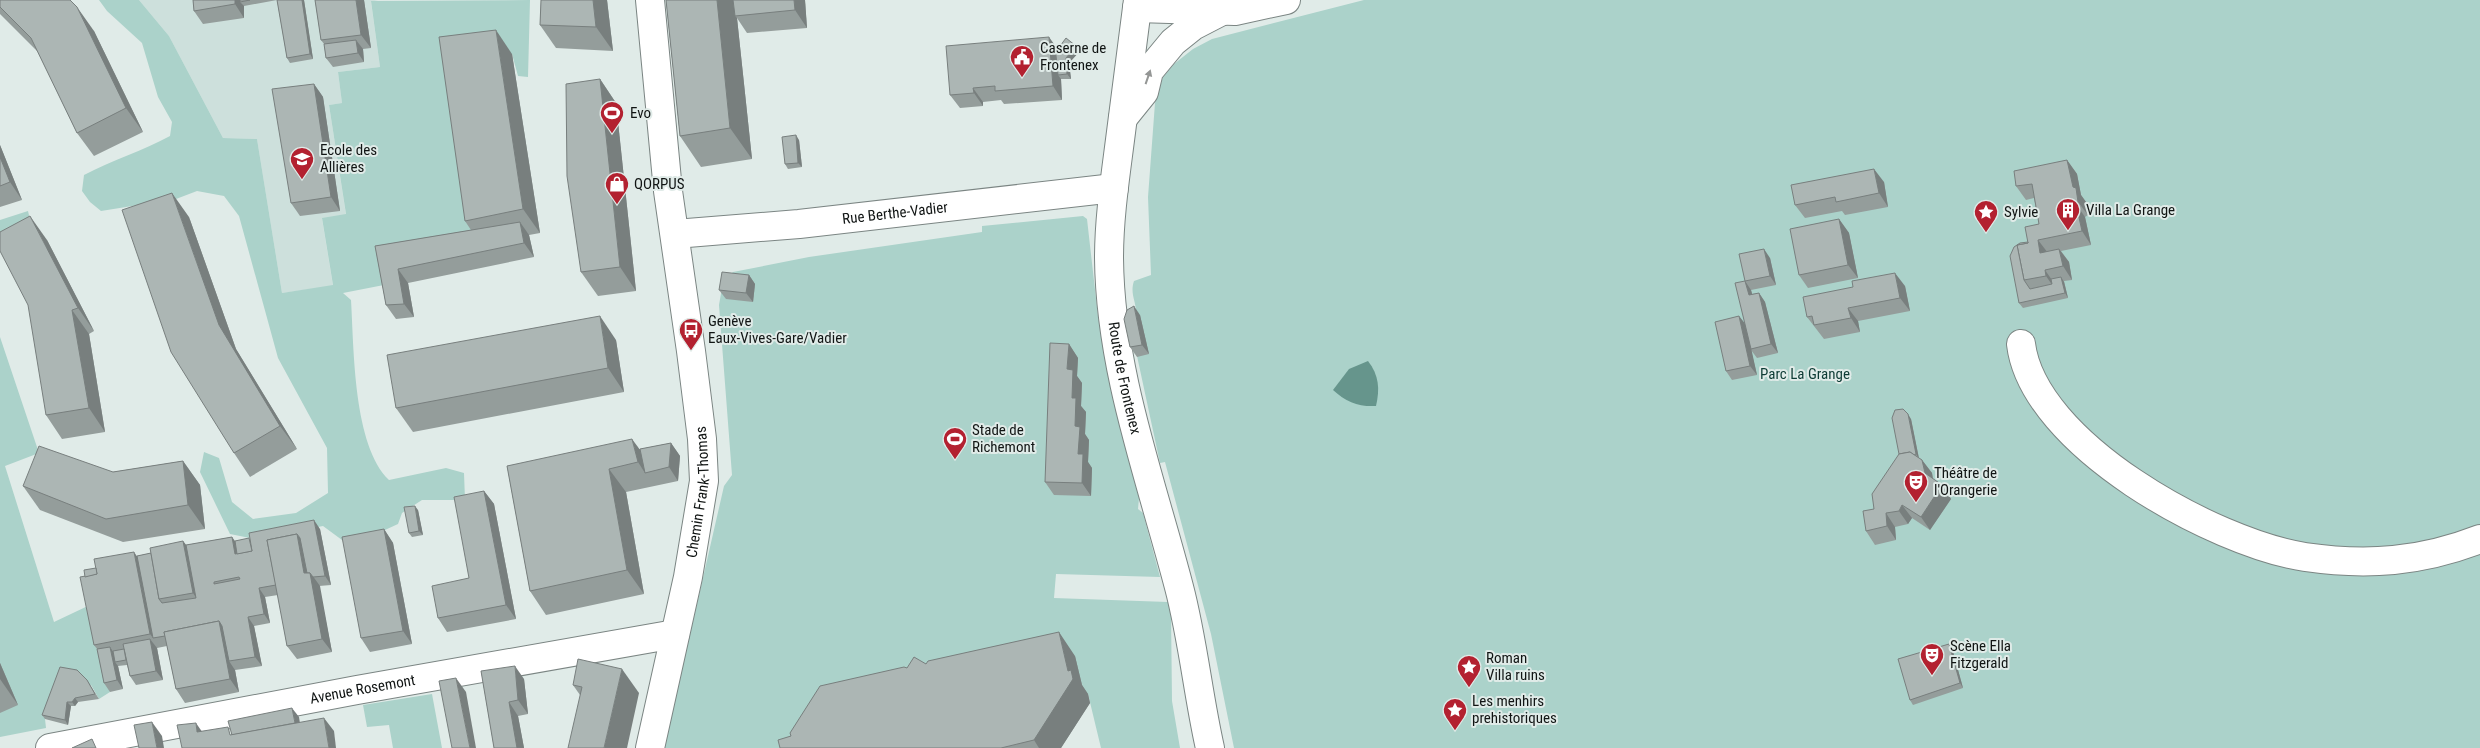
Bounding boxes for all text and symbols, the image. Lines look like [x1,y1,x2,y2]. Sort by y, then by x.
place label: Caserne de Frontenex [1040,39,1106,74]
public building icon: Caserne de Frontenex [1009,44,1035,78]
one-way arrow [1145,69,1152,84]
sports icon: Evo [599,100,625,134]
place label: Evo [630,104,651,122]
place label: Ecole des Allières [320,141,377,176]
school or university icon: Ecole des Allières [289,146,315,180]
shop icon: QORPUS [604,171,630,205]
place label: QORPUS [634,175,685,193]
building icon: Villa La Grange [2055,197,2081,231]
street label: Rue Berthe-Vadier [841,198,949,228]
place icon: Sylvie [1973,199,1999,233]
place label: Villa La Grange [2086,201,2175,219]
place label: Sylvie [2004,203,2038,221]
place label: Genève Eaux-Vives-Gare/Vadier [708,312,847,347]
bus stop icon: Genève Eaux-Vives-Gare/Vadier [678,317,704,351]
street label: Route de Frontenex [1105,321,1145,436]
park label: Parc La Grange [1760,365,1850,383]
place label: Stade de Richemont [972,421,1035,456]
street label: Chemin Frank-Thomas [682,425,713,559]
sports icon: Stade de Richemont [942,426,968,460]
place label: Théâtre de l'Orangerie [1934,464,1997,499]
theatre icon: Théâtre de l'Orangerie [1903,469,1929,503]
place label: Scène Ella Fitzgerald [1950,637,2011,672]
theatre icon: Scène Ella Fitzgerald [1919,642,1945,676]
place label: Roman Villa ruins [1486,649,1545,684]
place icon: Roman Villa ruins [1456,654,1482,688]
street label: Avenue Rosemont [308,671,417,708]
place label: Les menhirs prehistoriques [1472,692,1557,727]
place icon: Les menhirs prehistoriques [1442,697,1468,731]

